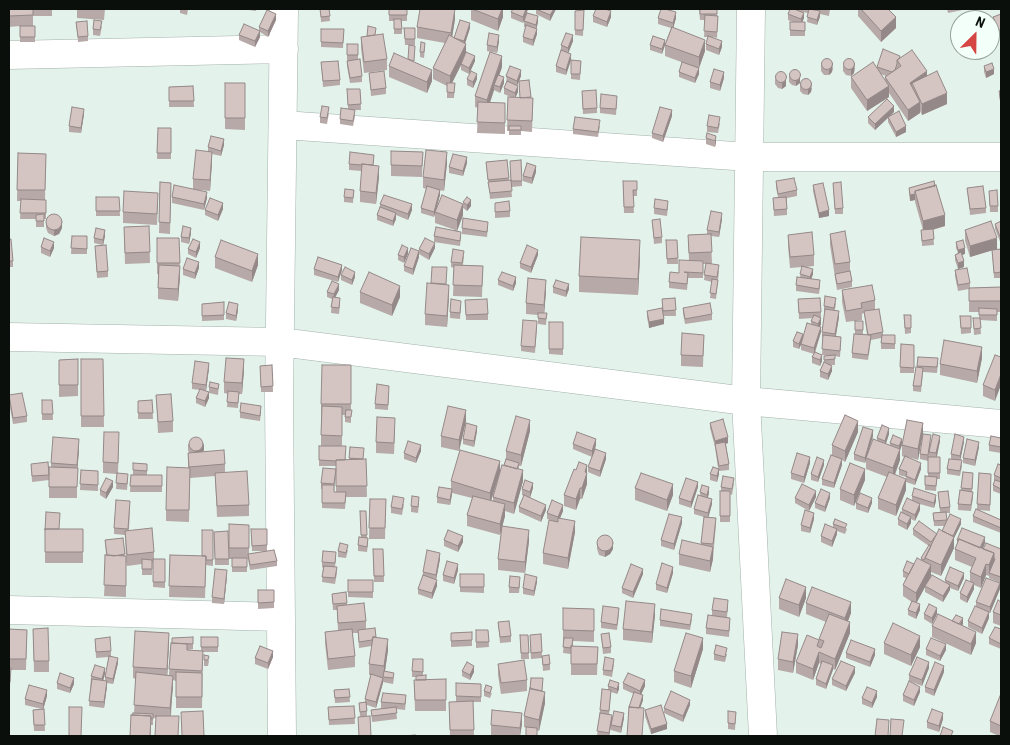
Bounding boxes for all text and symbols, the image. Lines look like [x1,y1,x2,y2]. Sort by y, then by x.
north arrow [950,10,1000,60]
text: N [973,13,988,31]

